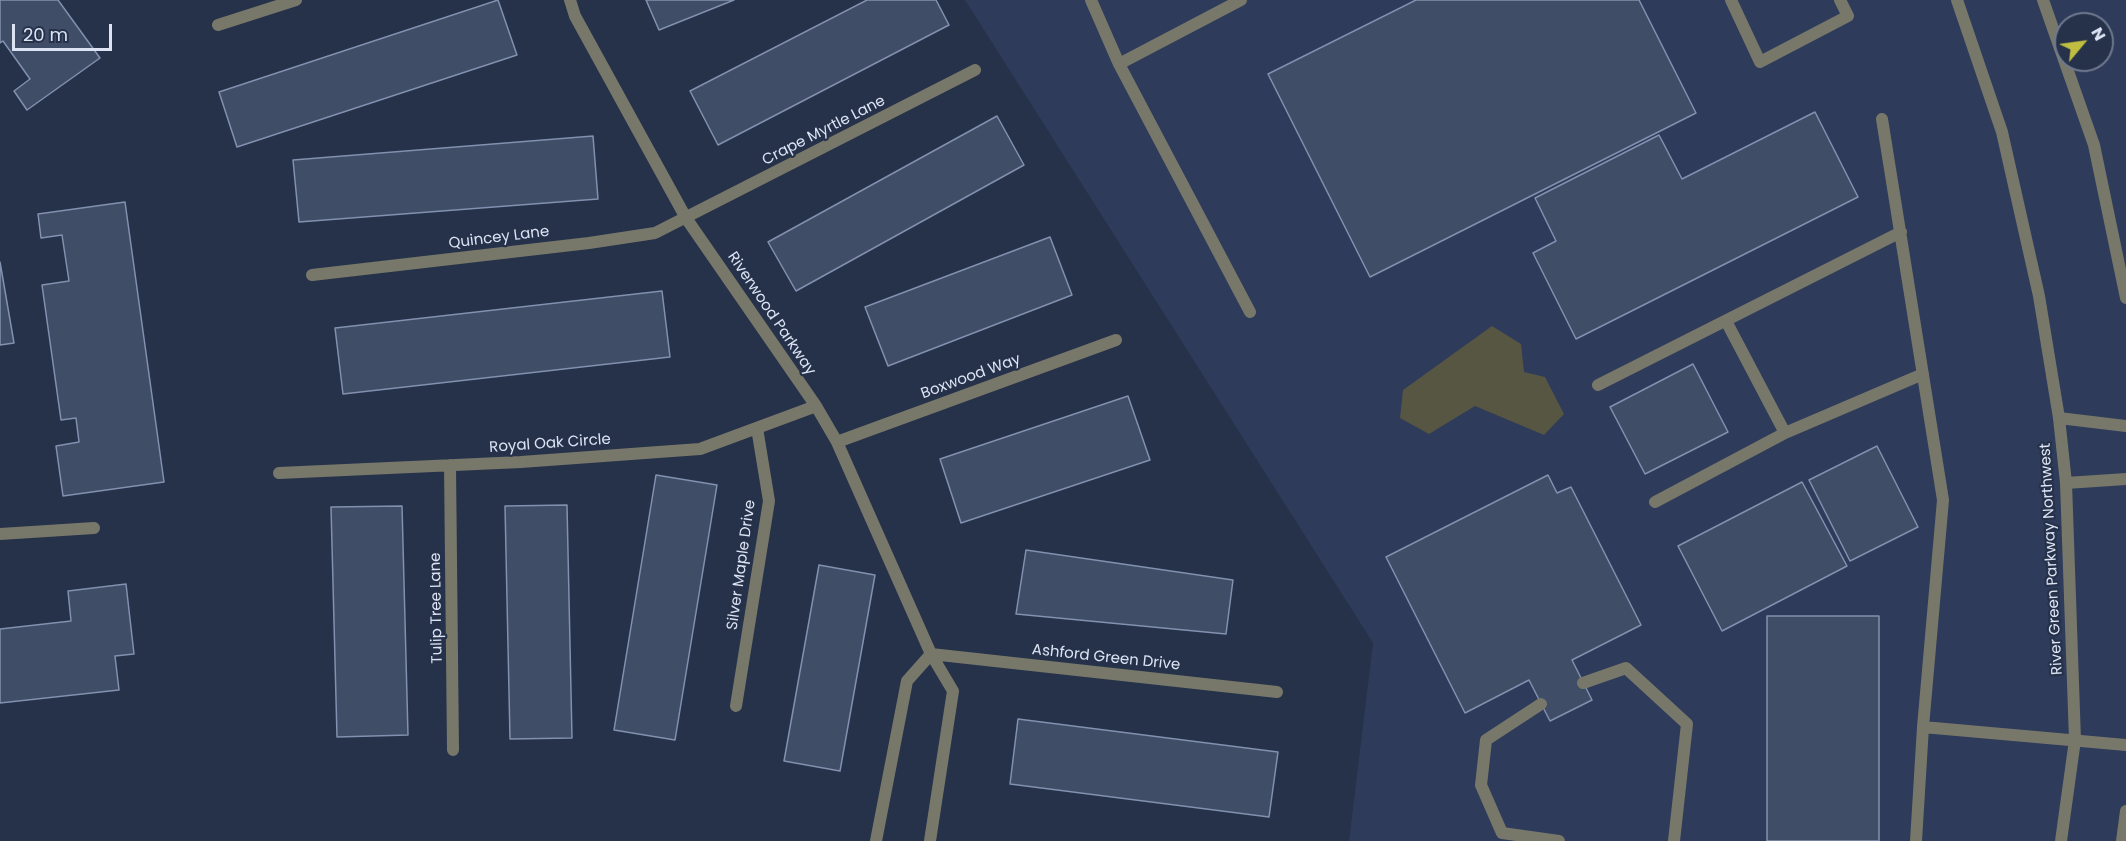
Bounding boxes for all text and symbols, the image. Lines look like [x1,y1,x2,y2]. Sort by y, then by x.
scale bar [15,12,116,50]
north arrow [2054,12,2114,72]
text: 20 m [23,22,68,47]
text: N [2085,23,2111,45]
street label: Crape Myrtle Lane [759,92,889,170]
street label: Quincey Lane [448,223,550,253]
street label: Riverwood Parkway [723,249,819,379]
street label: Boxwood Way [919,351,1023,403]
street label: Royal Oak Circle [489,431,611,457]
street label: River Green Parkway Northwest [2037,443,2067,675]
street label: Silver Maple Drive [724,499,760,631]
street label: Tulip Tree Lane [427,552,447,664]
street label: Ashford Green Drive [1031,641,1181,675]

